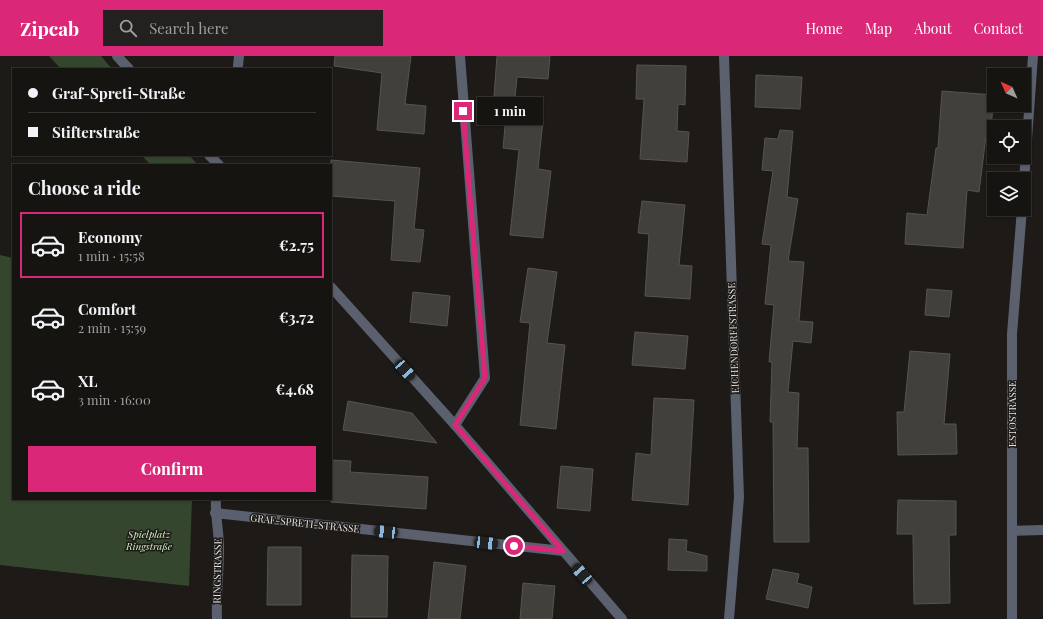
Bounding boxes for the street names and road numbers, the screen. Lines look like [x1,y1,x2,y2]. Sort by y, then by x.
street label: EICHENDORFFSTRASSE [724,282,742,394]
street label: ESTOSTRASSE [1005,381,1019,447]
street label: GRAF-SPRETI-STRASSE [250,510,360,536]
street label: RINGSTRASSE [209,538,225,604]

